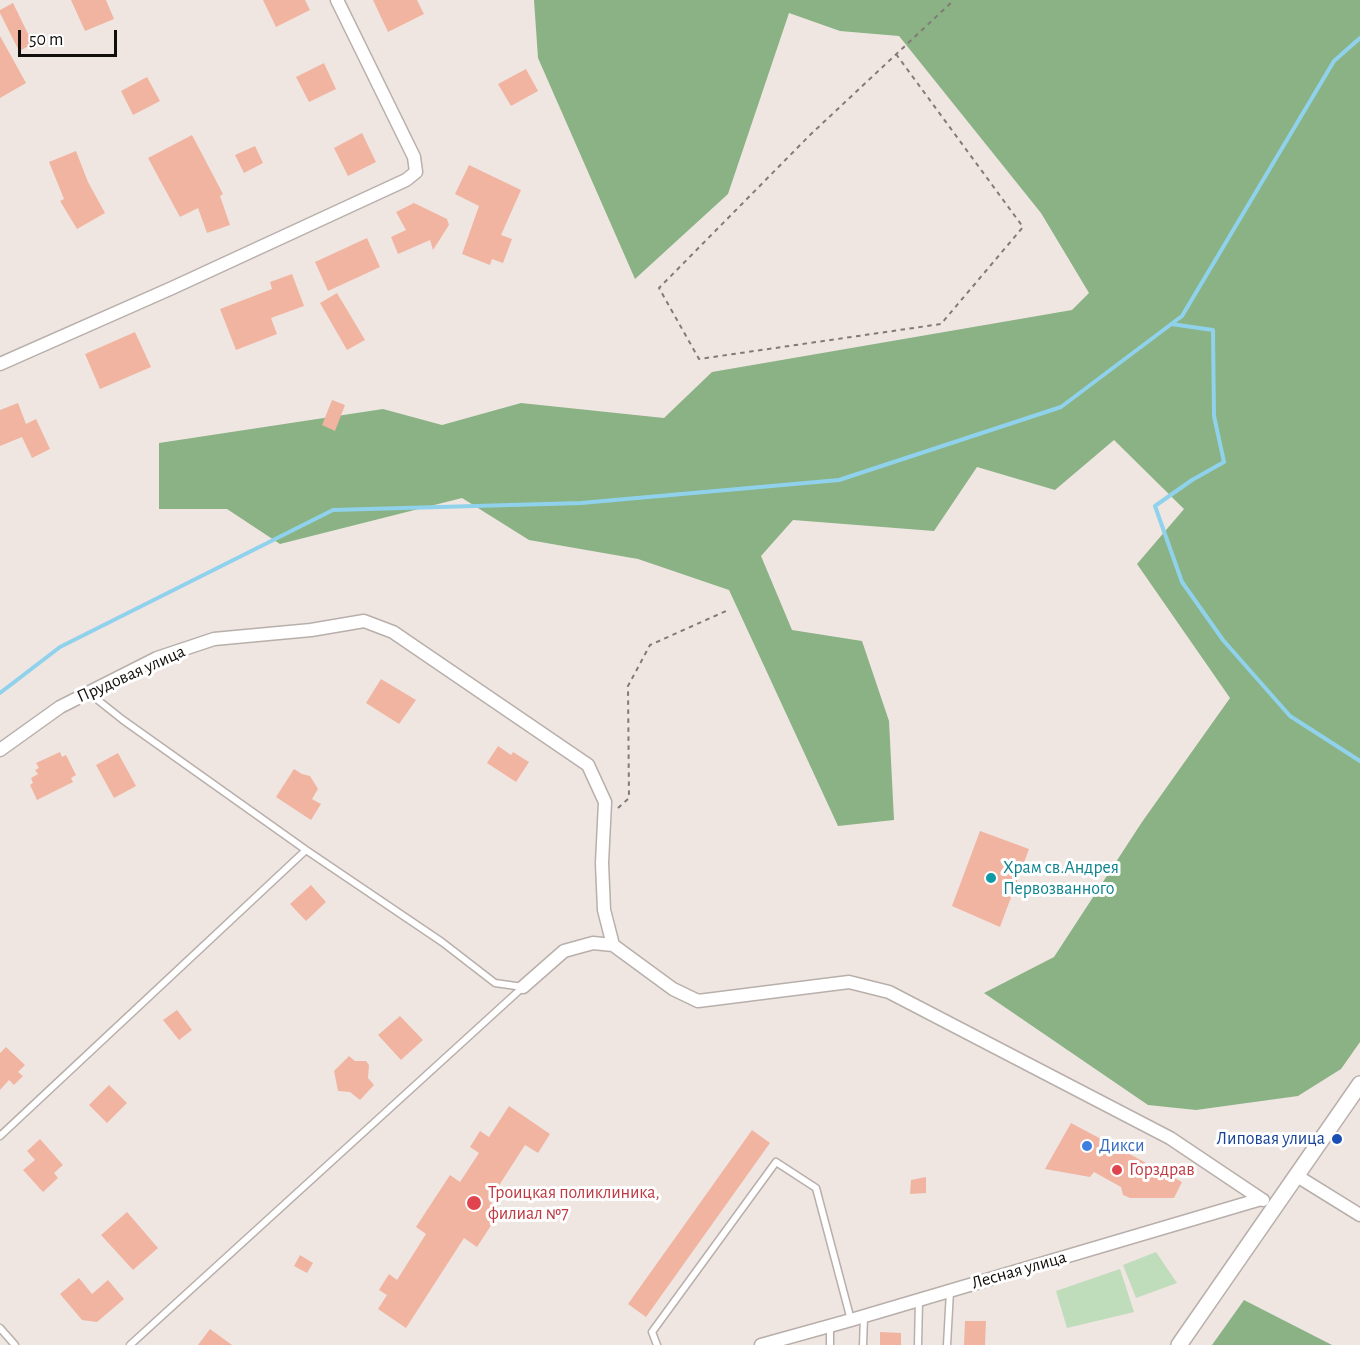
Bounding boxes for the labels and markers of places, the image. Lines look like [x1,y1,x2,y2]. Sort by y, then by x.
place label: Храм св.Андрея Первозванного [1003,857,1119,900]
marker: Храм св.Андрея Первозванного [984,871,998,885]
place label: Липовая улица [1217,1128,1325,1150]
marker: Липовая улица [1330,1132,1344,1146]
place label: Дикси [1099,1135,1144,1157]
marker: Дикси [1080,1139,1094,1153]
place label: Горздрав [1129,1159,1195,1181]
marker: Горздрав [1110,1163,1124,1177]
place label: Троицкая поликлиника, филиал №7 [488,1182,660,1224]
marker: Троицкая поликлиника, филиал №7 [465,1194,483,1212]

